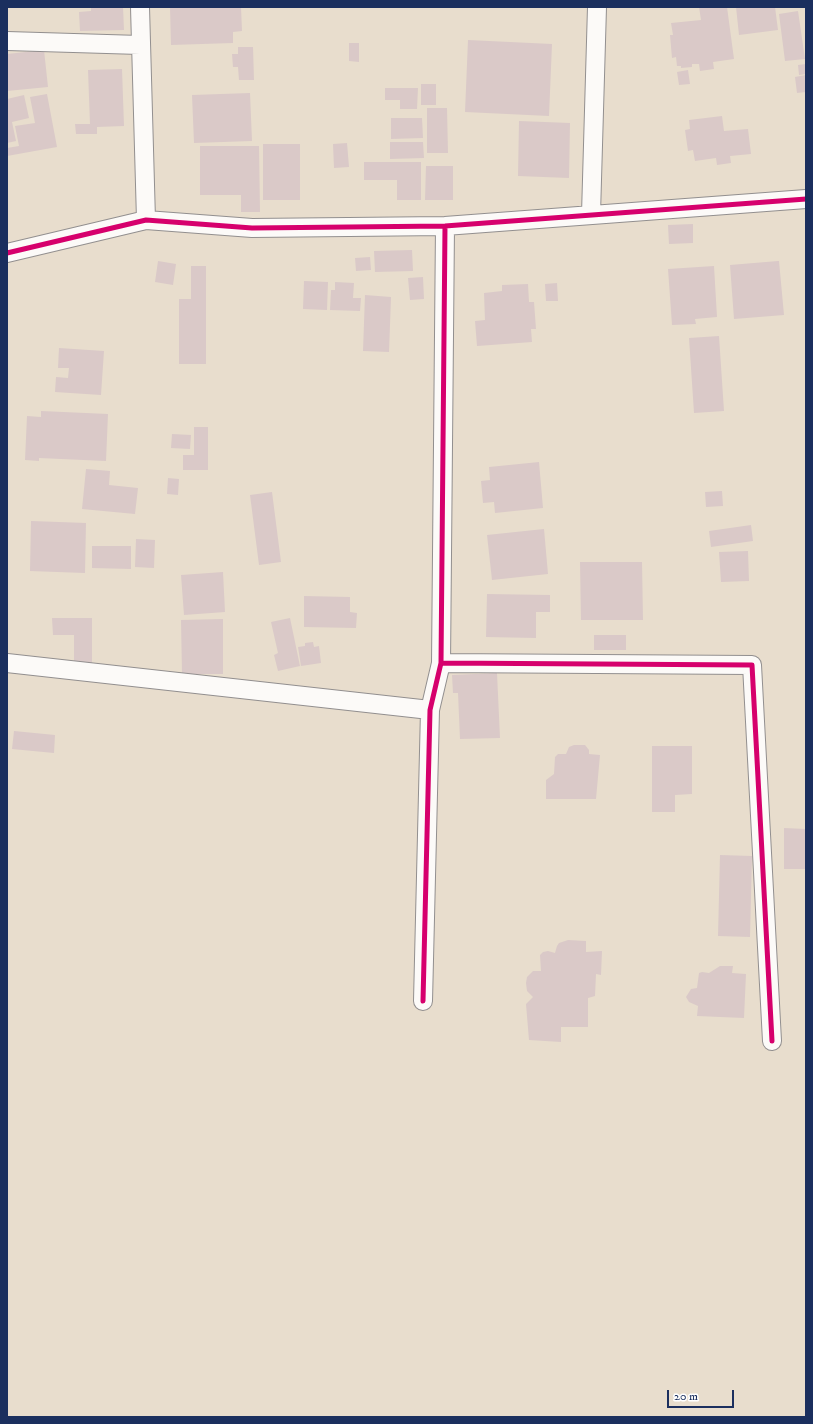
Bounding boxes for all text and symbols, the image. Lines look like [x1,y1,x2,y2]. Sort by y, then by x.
scale bar [669,1382,736,1408]
text: 20 m [674,1389,698,1404]

